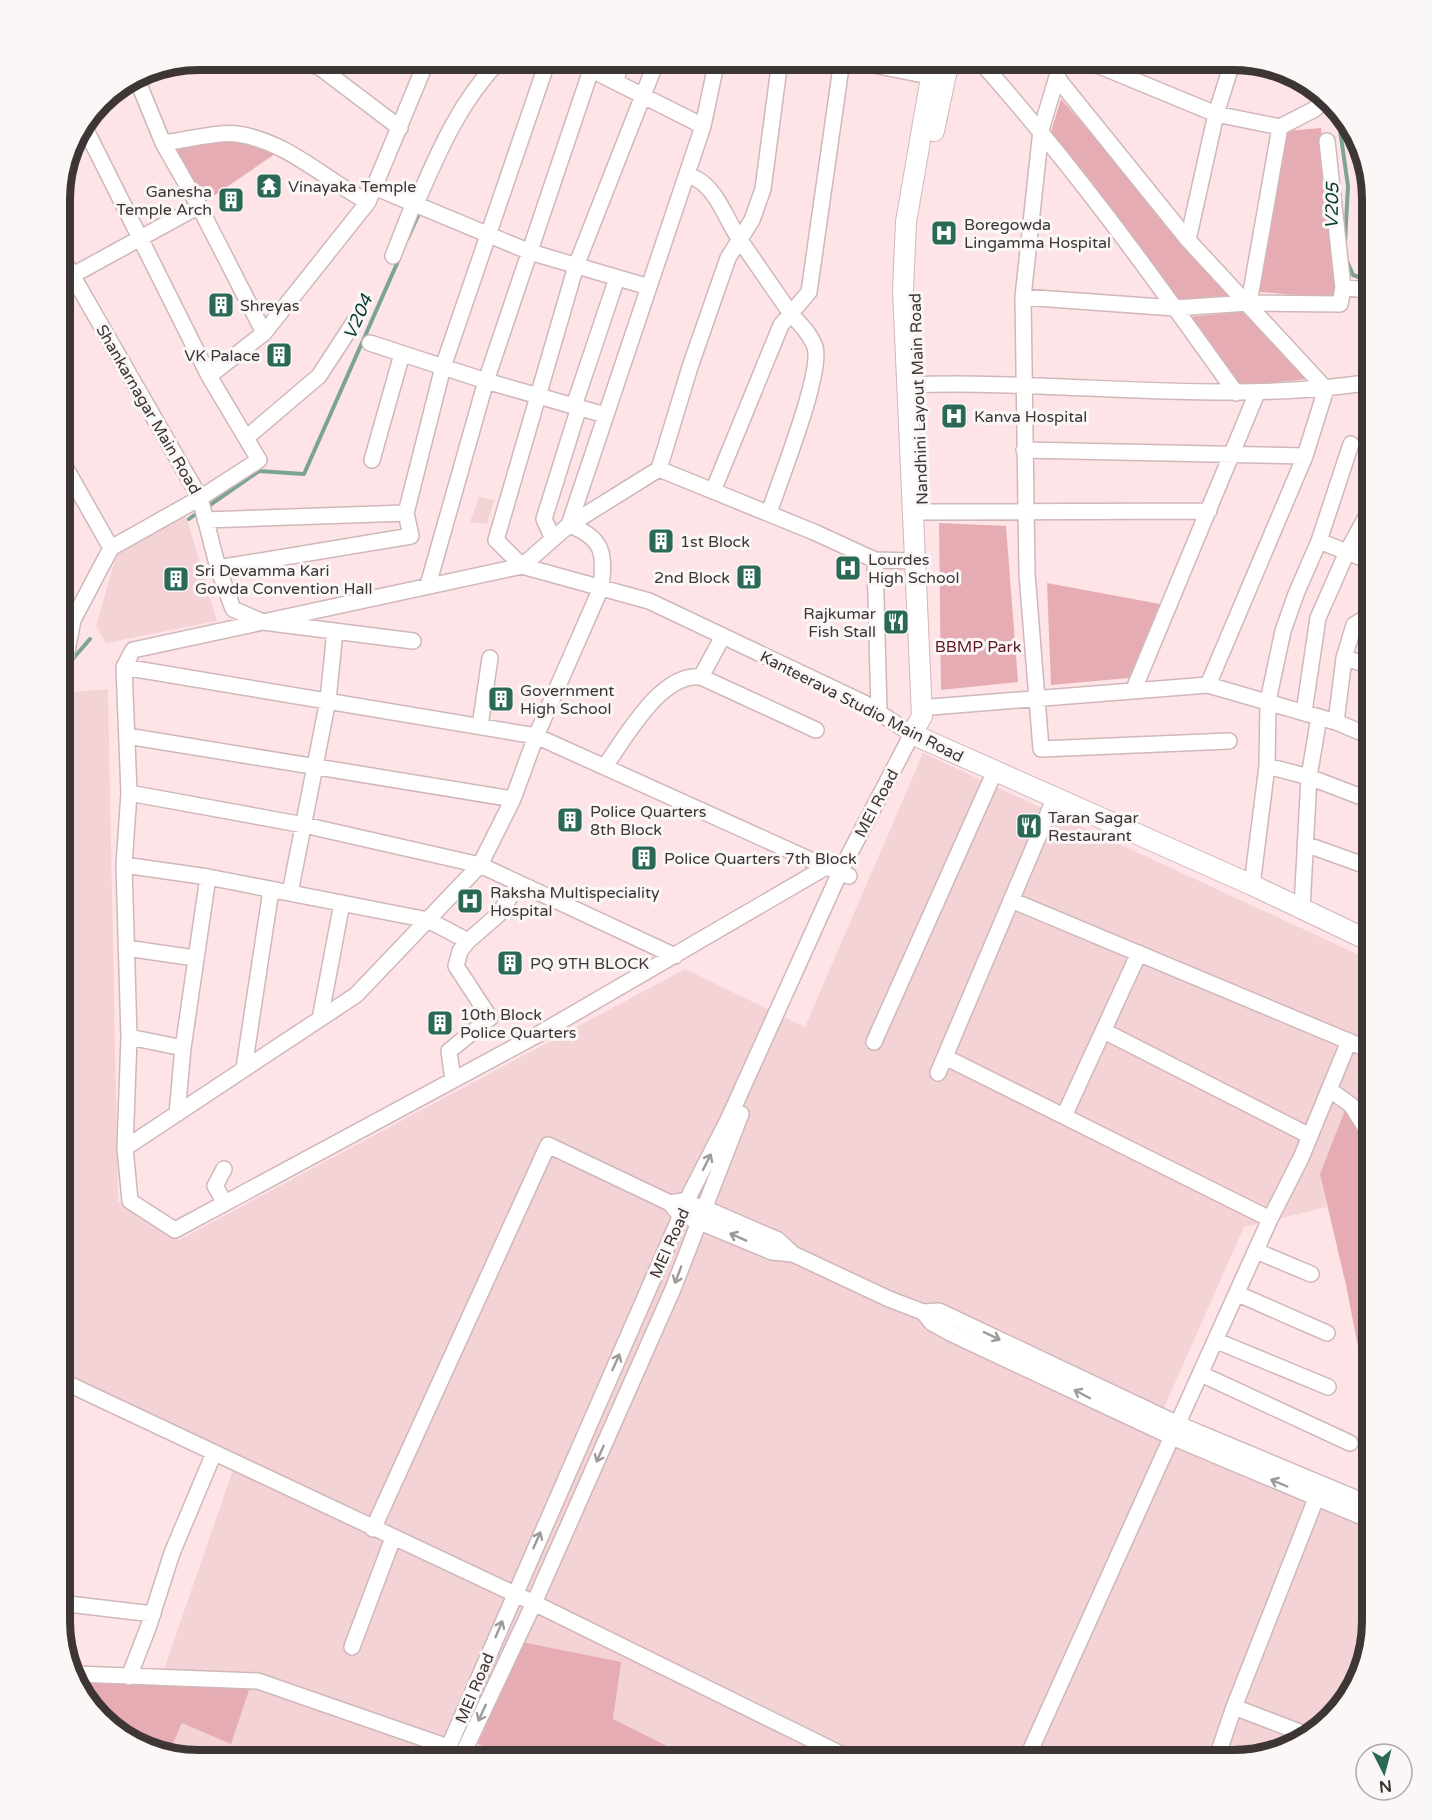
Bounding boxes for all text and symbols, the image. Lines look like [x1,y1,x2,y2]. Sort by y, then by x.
temple icon: Vinayaka Temple [254,171,284,201]
place label: Vinayaka Temple [288,177,416,197]
water label: V205 [1321,181,1343,229]
place label: Ganesha Temple Arch [116,182,212,220]
building icon: Ganesha Temple Arch [216,185,246,215]
place label: Boregowda Lingamma Hospital [964,215,1111,253]
hospital icon: Boregowda Lingamma Hospital [929,218,959,248]
building icon: Shreyas [206,290,236,320]
water label: V204 [339,291,378,343]
street label: Nandhini Layout Main Road [905,293,933,505]
place label: Shreyas [240,296,300,316]
street label: Shankarnagar Main Road [91,321,205,498]
building icon: VK Palace [264,340,294,370]
place label: VK Palace [184,346,260,366]
hospital icon: Kanva Hospital [939,401,969,431]
place label: Kanva Hospital [974,407,1087,427]
building icon: 1st Block [646,526,676,556]
place label: 1st Block [680,532,750,552]
place label: Lourdes High School [868,550,959,588]
hospital icon: Lourdes High School [833,553,863,583]
place label: Sri Devamma Kari Gowda Convention Hall [195,561,372,599]
building icon: 2nd Block [734,562,764,592]
building icon: Sri Devamma Kari Gowda Convention Hall [161,564,191,594]
place label: 2nd Block [654,568,730,588]
place label: Rajkumar Fish Stall [803,604,877,642]
restaurant icon: Rajkumar Fish Stall [881,607,911,637]
park label: BBMP Park [935,637,1022,657]
street label: Kanteerava Studio Main Road [756,647,967,767]
place label: Government High School [520,681,614,719]
building icon: Government High School [486,684,516,714]
street label: MEI Road [851,766,903,841]
place label: Police Quarters 8th Block [590,802,707,840]
building icon: Police Quarters 8th Block [555,805,585,835]
place label: Taran Sagar Restaurant [1048,808,1139,846]
restaurant icon: Taran Sagar Restaurant [1014,811,1044,841]
building icon: Police Quarters 7th Block [629,843,659,873]
place label: Police Quarters 7th Block [664,849,857,869]
place label: Raksha Multispeciality Hospital [490,883,660,921]
hospital icon: Raksha Multispeciality Hospital [455,886,485,916]
building icon: PQ 9TH BLOCK [495,948,525,978]
place label: PQ 9TH BLOCK [530,954,649,974]
place label: 10th Block Police Quarters [460,1005,577,1043]
building icon: 10th Block Police Quarters [425,1008,455,1038]
one-way arrow [702,1153,713,1171]
street label: MEI Road [646,1205,694,1282]
one-way arrow [729,1231,747,1243]
one-way arrow [672,1266,683,1284]
one-way arrow [982,1330,1000,1342]
one-way arrow [611,1354,622,1372]
one-way arrow [1074,1388,1091,1400]
one-way arrow [594,1445,605,1463]
one-way arrow [1270,1477,1288,1488]
one-way arrow [532,1532,544,1550]
one-way arrow [494,1620,505,1639]
street label: MEI Road [451,1650,499,1727]
one-way arrow [476,1704,488,1722]
north arrow [1354,1742,1414,1802]
text: N [1378,1775,1393,1797]

